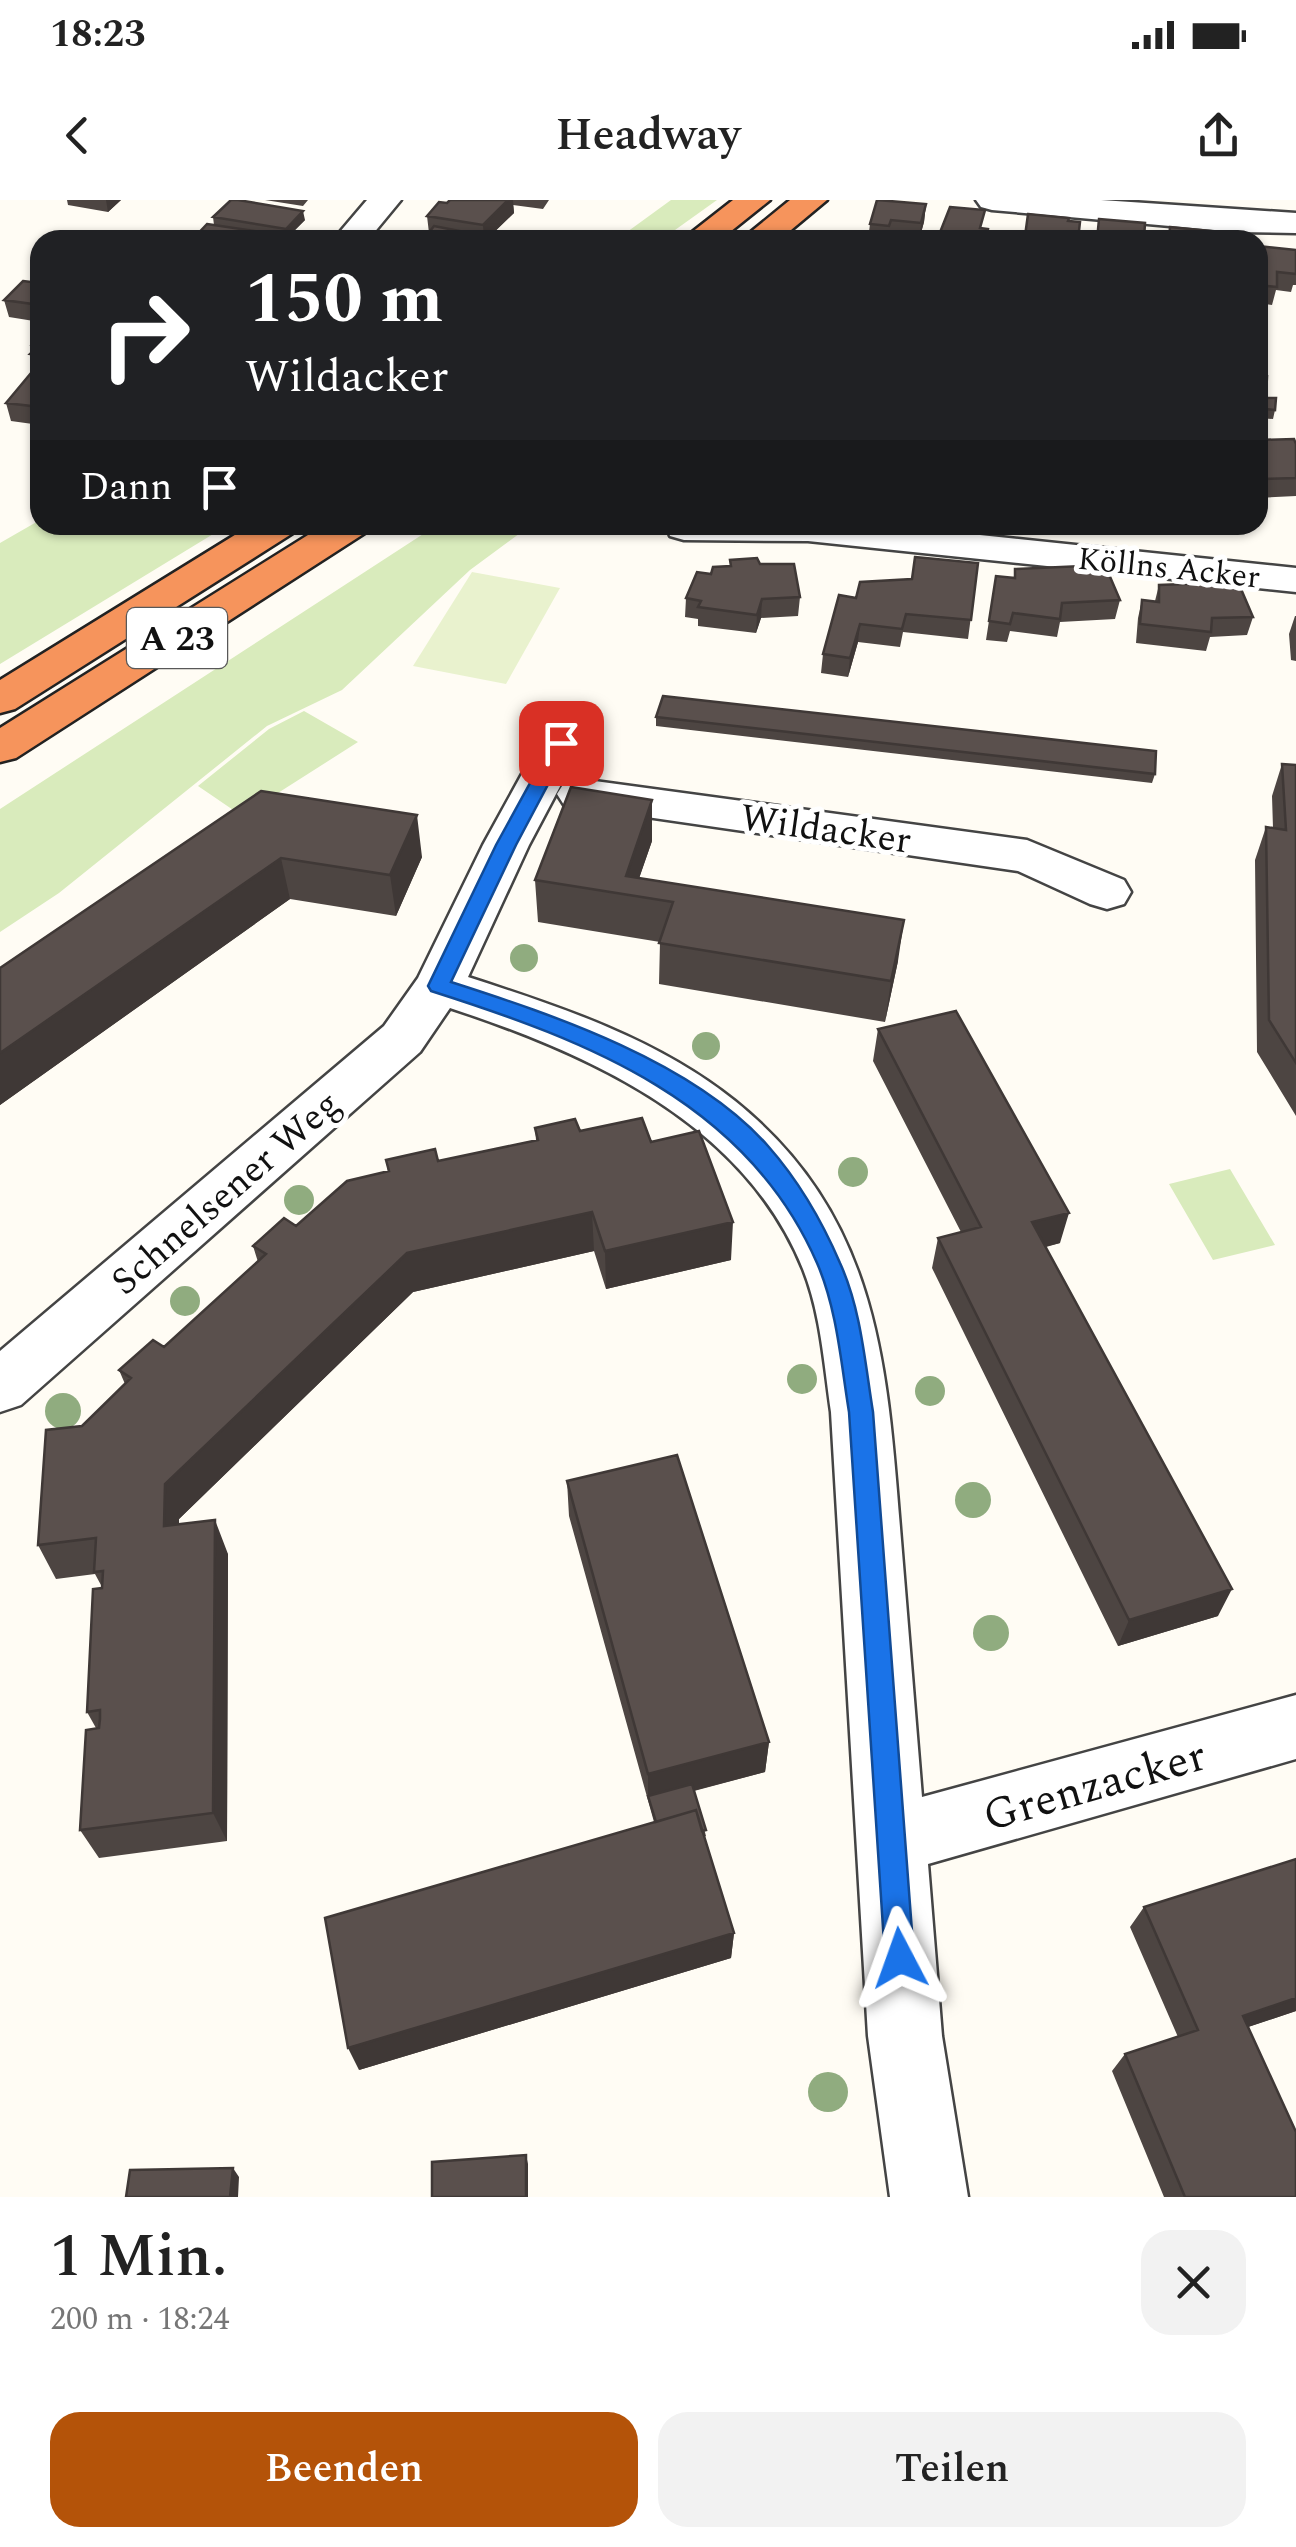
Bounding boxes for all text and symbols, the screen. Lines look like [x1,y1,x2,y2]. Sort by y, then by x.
text: 18:23 [50,6,145,64]
text: Headway [555,101,741,170]
icon: back [50,108,105,163]
icon: share [1191,108,1246,163]
text: 150 m [245,247,443,353]
icon: right [80,270,210,400]
text: Wildacker [245,343,449,412]
text: Dann [80,459,172,517]
icon: arrive [192,460,247,515]
street label: Köllns Acker [1075,535,1262,602]
road number: A 23 [127,608,227,668]
pin [519,701,604,786]
icon: arrive [534,716,589,771]
street label: Wildacker [737,789,915,871]
street label: Schnelsener Weg [98,1077,354,1310]
street label: Grenzacker [975,1722,1214,1851]
position arrow [848,1906,952,2010]
text: 1 Min. [50,2211,227,2303]
button: close [1141,2230,1246,2335]
text: 200 m · 18:24 [50,2295,230,2344]
button: Beenden [50,2412,638,2527]
button: Teilen [658,2412,1246,2527]

